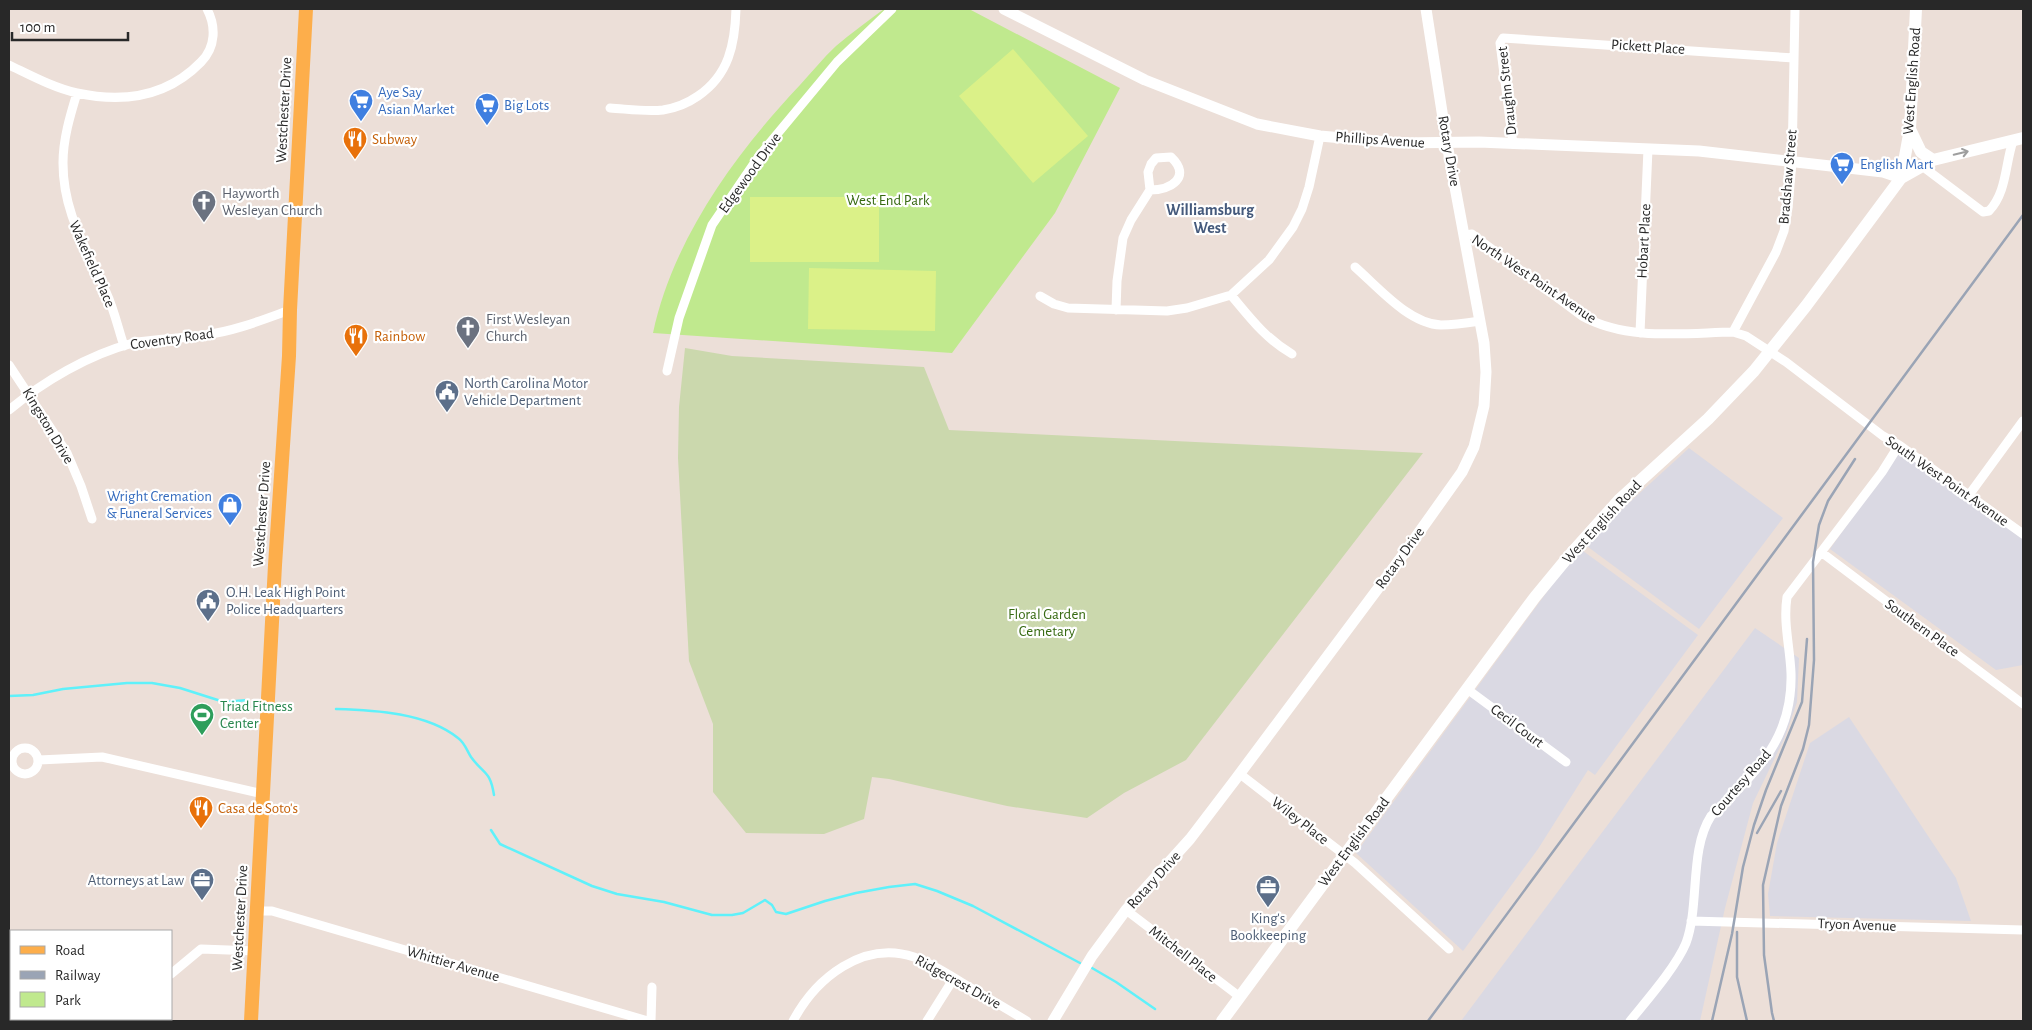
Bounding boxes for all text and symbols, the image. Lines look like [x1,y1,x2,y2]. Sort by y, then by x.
scale bar [12,10,129,42]
text: 100 m [20,20,55,35]
street label: West English Road [1901,27,1923,135]
street label: Pickett Place [1611,37,1685,57]
street label: Draughn Street [1495,46,1519,136]
street label: Westchester Drive [274,57,294,163]
place label: Aye Say Asian Market [378,85,455,117]
supermarket icon: Aye Say Asian Market [348,88,374,122]
supermarket icon: Big Lots [474,92,500,126]
place label: Big Lots [504,98,549,113]
street label: Rotary Drive [1435,114,1463,188]
restaurant icon: Subway [342,126,368,160]
street label: Phillips Avenue [1335,129,1425,151]
street label: Bradshaw Street [1776,129,1800,225]
street label: Edgewood Drive [716,130,784,216]
place label: Subway [372,132,418,147]
one-way arrow [1953,148,1969,157]
supermarket icon: English Mart [1829,151,1855,185]
place label: English Mart [1860,157,1934,172]
place label: Hayworth Wesleyan Church [222,186,323,218]
church icon: Hayworth Wesleyan Church [191,189,217,223]
park label: West End Park [846,193,930,208]
district label: Williamsburg West [1166,202,1255,236]
street label: Hobart Place [1635,203,1653,279]
street label: Wakefield Place [66,218,118,310]
street label: North West Point Avenue [1469,232,1599,326]
place label: First Wesleyan Church [486,312,570,344]
church icon: First Wesleyan Church [455,315,481,349]
restaurant icon: Rainbow [343,323,369,357]
street label: Coventry Road [129,326,215,352]
place label: Rainbow [374,329,425,344]
place label: North Carolina Motor Vehicle Department [464,376,588,408]
public building icon: North Carolina Motor Vehicle Department [434,379,460,413]
street label: Kingston Drive [20,385,77,467]
street label: South West Point Avenue [1883,433,2011,529]
street label: Westchester Drive [251,461,273,567]
street label: West English Road [1560,477,1644,566]
place label: Wright Cremation & Funeral Services [106,489,212,521]
shop icon: Wright Cremation & Funeral Services [217,492,243,526]
street label: Rotary Drive [1373,524,1427,591]
place label: O.H. Leak High Point Police Headquarters [226,585,346,617]
public building icon: O.H. Leak High Point Police Headquarters [195,588,221,622]
street label: Southern Place [1882,596,1962,660]
park label: Floral Garden Cemetary [1008,607,1086,639]
place label: Triad Fitness Center [220,699,293,731]
street label: Cecil Court [1488,701,1546,751]
sports icon: Triad Fitness Center [189,702,215,736]
street label: Courtesy Road [1708,747,1774,819]
street label: Wiley Place [1269,794,1331,848]
street label: West English Road [1316,794,1392,889]
restaurant icon: Casa de Soto's [188,795,214,829]
place label: Casa de Soto's [218,801,298,816]
street label: Rotary Drive [1124,848,1184,912]
street label: Westchester Drive [230,865,250,971]
office icon: Attorneys at Law [189,867,215,901]
place label: Attorneys at Law [88,873,184,888]
office icon: King's Bookkeeping [1255,874,1281,908]
place label: King's Bookkeeping [1230,911,1307,943]
street label: Tryon Avenue [1817,916,1897,934]
street label: Mitchell Place [1146,923,1220,985]
legend [10,930,172,1020]
text: Road [55,943,85,958]
street label: Whittier Avenue [405,944,501,984]
street label: Ridgecrest Drive [913,952,1003,1012]
text: Railway [55,968,101,983]
text: Park [55,993,81,1008]

